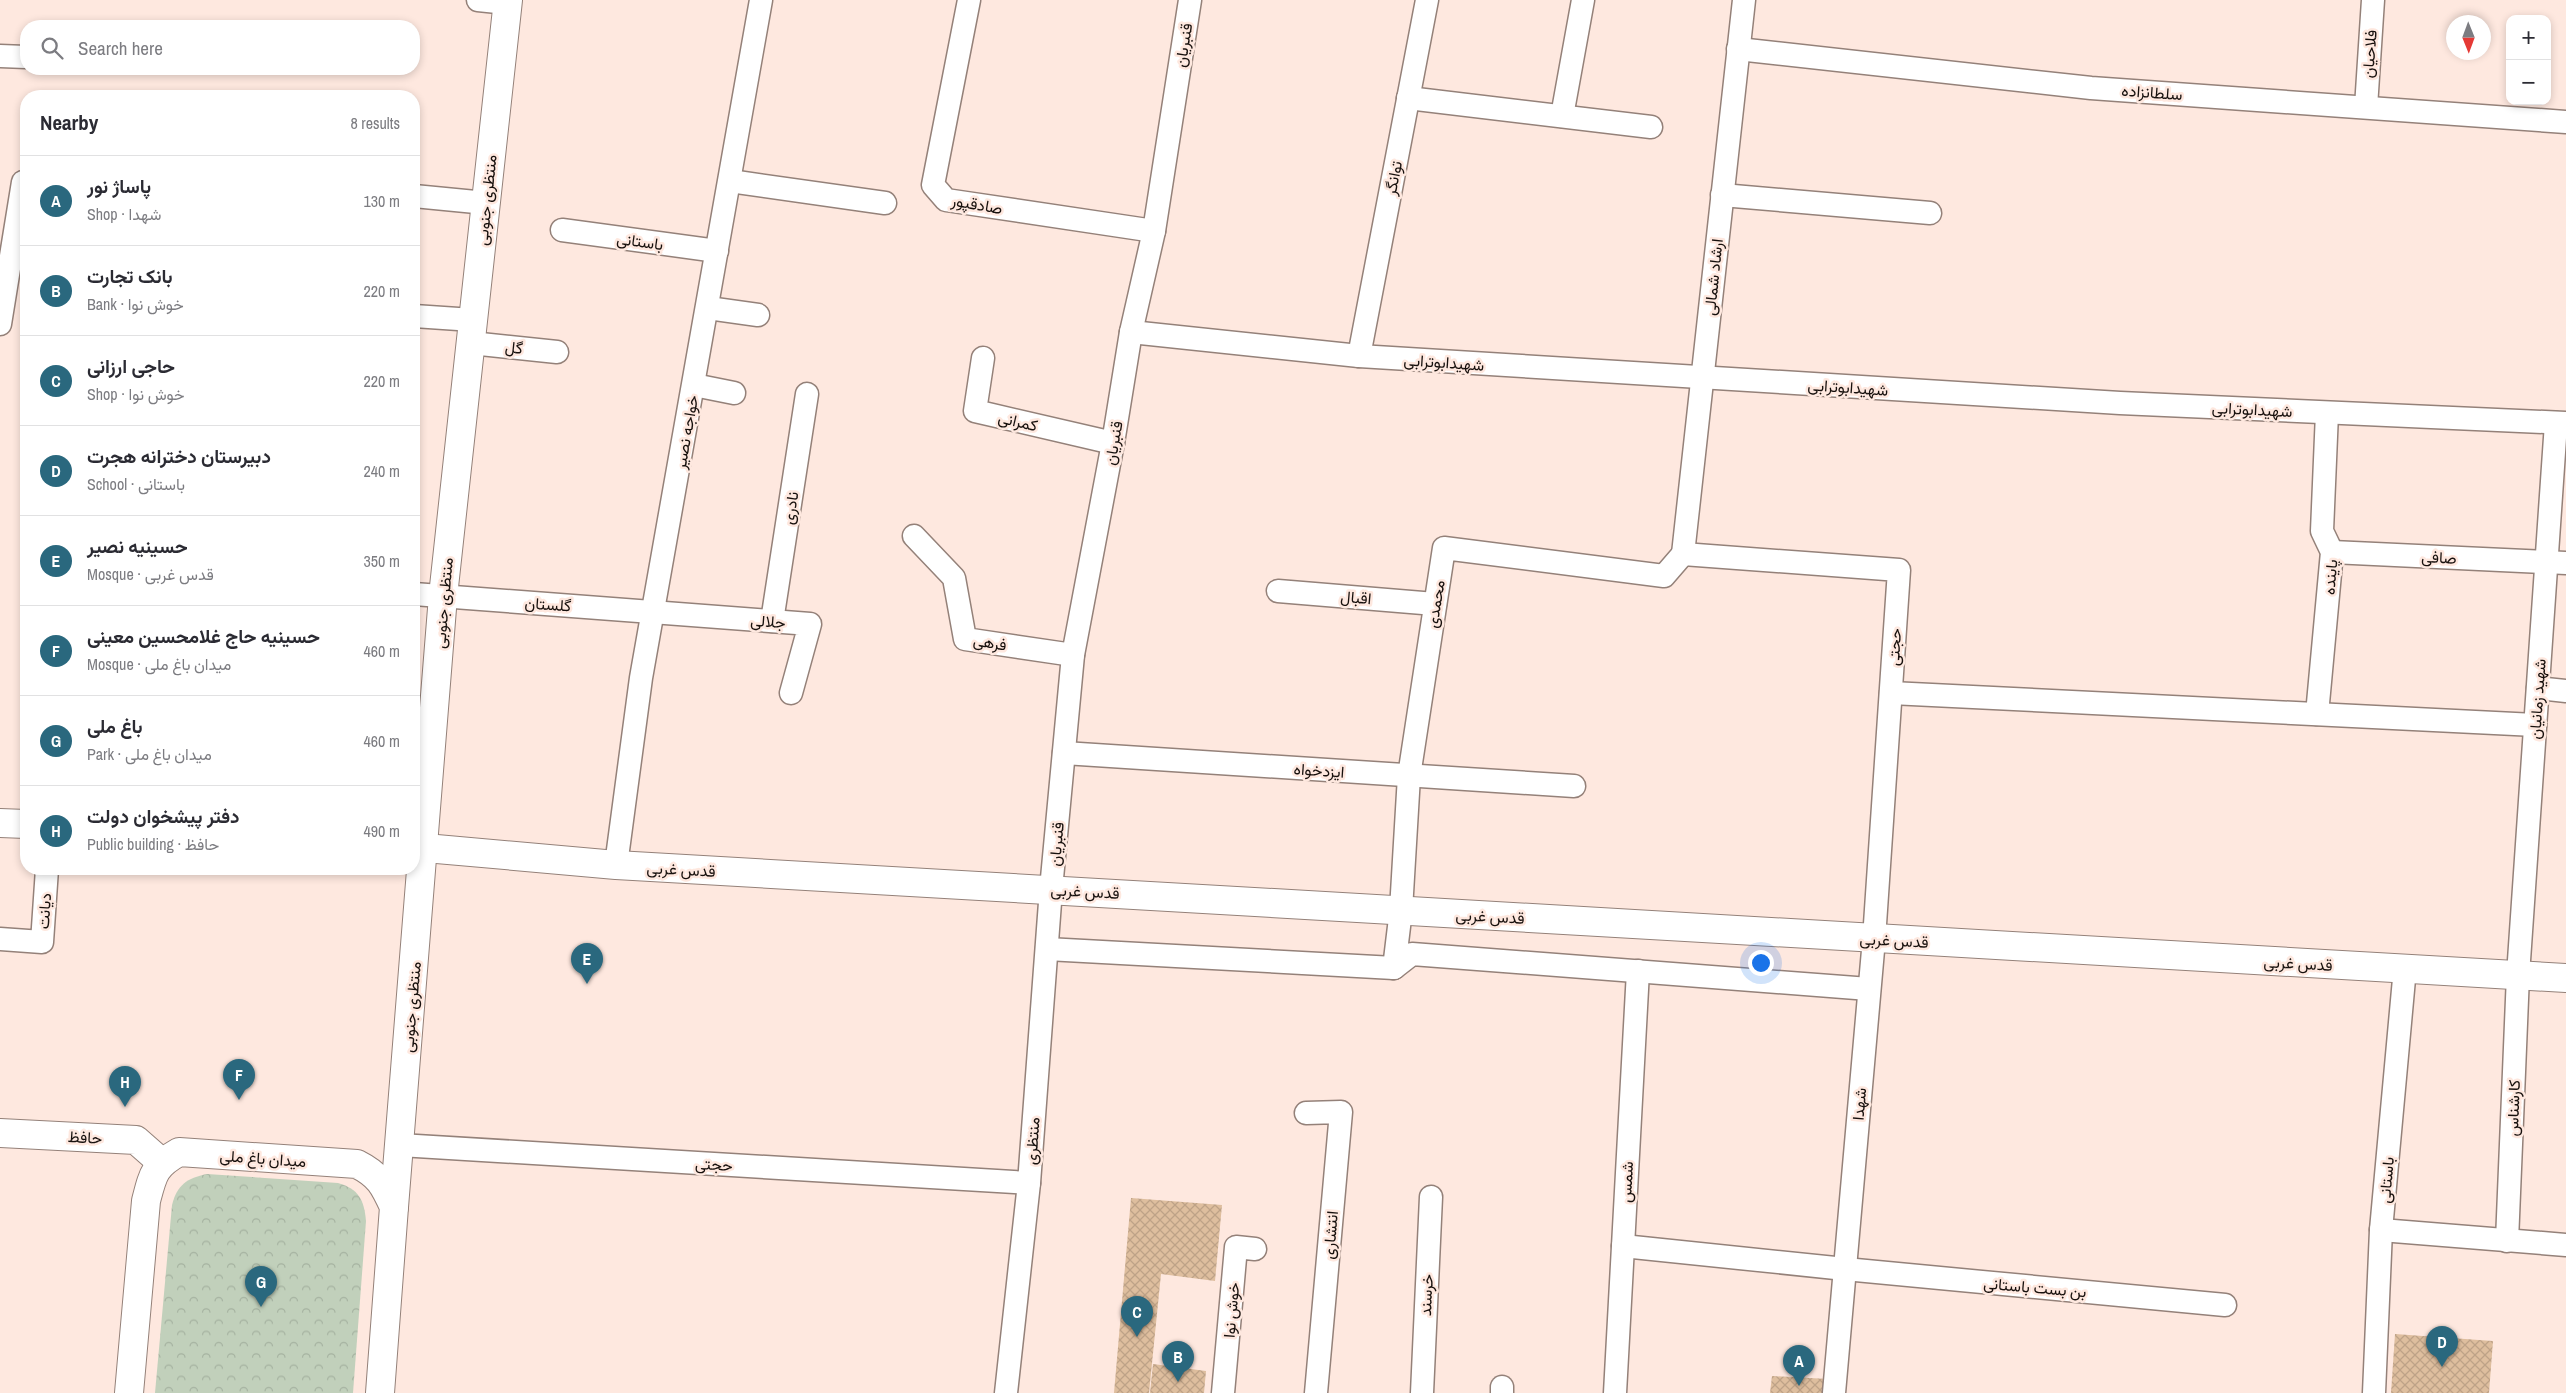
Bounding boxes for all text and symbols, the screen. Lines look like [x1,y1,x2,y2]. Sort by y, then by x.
north arrow [2446,15,2491,60]
map controls [2506,15,2551,105]
button: + [2506,15,2551,60]
search box [20,20,420,75]
street label: قنبریان [1169,21,1197,69]
street label: فلاحیان [2356,29,2382,79]
icon: search [38,34,66,62]
text: Search here [78,35,163,61]
button: − [2506,60,2551,105]
street label: سلطانزاده [2121,79,2183,105]
text: Nearby [40,108,98,137]
text: 8 results [350,112,400,134]
street label: منتظری جنوبی [470,153,502,247]
street label: توانگر [1379,159,1407,198]
text: پاساژ نور [87,173,151,199]
street label: صادقپور [948,188,1004,220]
text: A [51,190,61,212]
text: 130 m [364,190,400,212]
text: Shop · شهدا [87,203,161,225]
street label: باستانی [615,227,665,255]
street label: ارشاد شمالی [1698,238,1728,316]
text: بانک تجارت [87,263,173,289]
text: B [51,280,61,302]
text: 220 m [364,280,400,302]
text: Bank · خوش نوا [87,293,184,315]
street label: گل [504,335,524,359]
street label: شهیدابوترابی [1403,348,1485,376]
text: حاجی ارزانی [87,353,175,379]
text: C [51,370,61,392]
text: 220 m [364,370,400,392]
street label: شهیدابوترابی [1807,373,1889,401]
text: Shop · خوش نوا [87,383,184,405]
street label: خواجه نصیر [668,393,703,472]
street label: شهیدابوترابی [2211,396,2293,422]
street label: کمرانی [996,406,1040,436]
street label: قنبریان [1098,419,1128,467]
text: دبیرستان دخترانه هجرت [87,443,271,469]
text: D [51,460,61,482]
text: 240 m [364,460,400,482]
text: School · باستانی [87,473,185,495]
street label: نادری [777,490,803,526]
text: حسینیه نصیر [87,533,188,559]
street label: صافی [2421,545,2457,569]
text: E [52,550,60,572]
text: 350 m [364,550,400,572]
street label: منتظری جنوبی [428,557,458,649]
street label: پاینده [2317,558,2344,596]
text: Mosque · قدس غربی [87,563,214,585]
street label: محمدی [1420,578,1450,630]
street label: اقبال [1340,585,1372,609]
street label: گلستان [524,591,572,617]
street label: جلالی [750,609,787,633]
text: حسینیه حاج غلامحسین معینی [87,623,320,649]
street label: حجتی [1882,627,1906,667]
street label: فرهی [972,628,1008,656]
text: F [52,640,60,662]
text: 460 m [364,640,400,662]
text: Mosque · میدان باغ ملی [87,653,231,675]
street label: شهید زمانیان [2523,658,2551,740]
text: باغ ملی [87,713,143,739]
text: G [51,730,61,752]
text: 460 m [364,730,400,752]
text: Park · میدان باغ ملی [87,743,212,765]
street label: ایزدخواه [1293,757,1345,783]
text: دفتر پیشخوان دولت [87,803,240,829]
text: H [51,820,61,842]
text: 490 m [364,820,400,842]
street label: قنبریان [1043,821,1069,867]
text: Public building · حافظ [87,833,219,855]
street label: قدس غربی [646,856,716,882]
street label: قدس غربی [1050,878,1120,904]
street label: دیانت [32,892,56,930]
street label: قدس غربی [1455,903,1525,929]
street label: قدس غربی [1859,927,1929,953]
pin: E [571,943,603,984]
your location [1748,950,1774,976]
street label: قدس غربی [2263,950,2333,976]
street label: منتظری جنوبی [396,961,426,1053]
pin: F [223,1059,255,1100]
pin: H [109,1066,141,1107]
street label: کارشناس [2501,1079,2525,1137]
street label: شهدا [1847,1087,1871,1121]
street label: منتظری [1019,1116,1045,1166]
street label: حافظ [67,1125,103,1149]
street label: میدان باغ ملی [219,1144,307,1173]
street label: حجتی [695,1152,734,1176]
street label: باستانی [2373,1156,2399,1204]
street label: شمس [1614,1161,1638,1203]
street label: انتشاری [1317,1210,1343,1260]
pin: G [245,1266,277,1307]
street label: بن بست باستانی [1983,1272,2087,1302]
street label: خرسند [1414,1273,1438,1317]
street label: خوش نوا [1218,1281,1244,1339]
pin: C [1121,1296,1153,1337]
pin: D [2426,1326,2458,1367]
pin: B [1162,1341,1194,1382]
pin: A [1783,1345,1815,1386]

